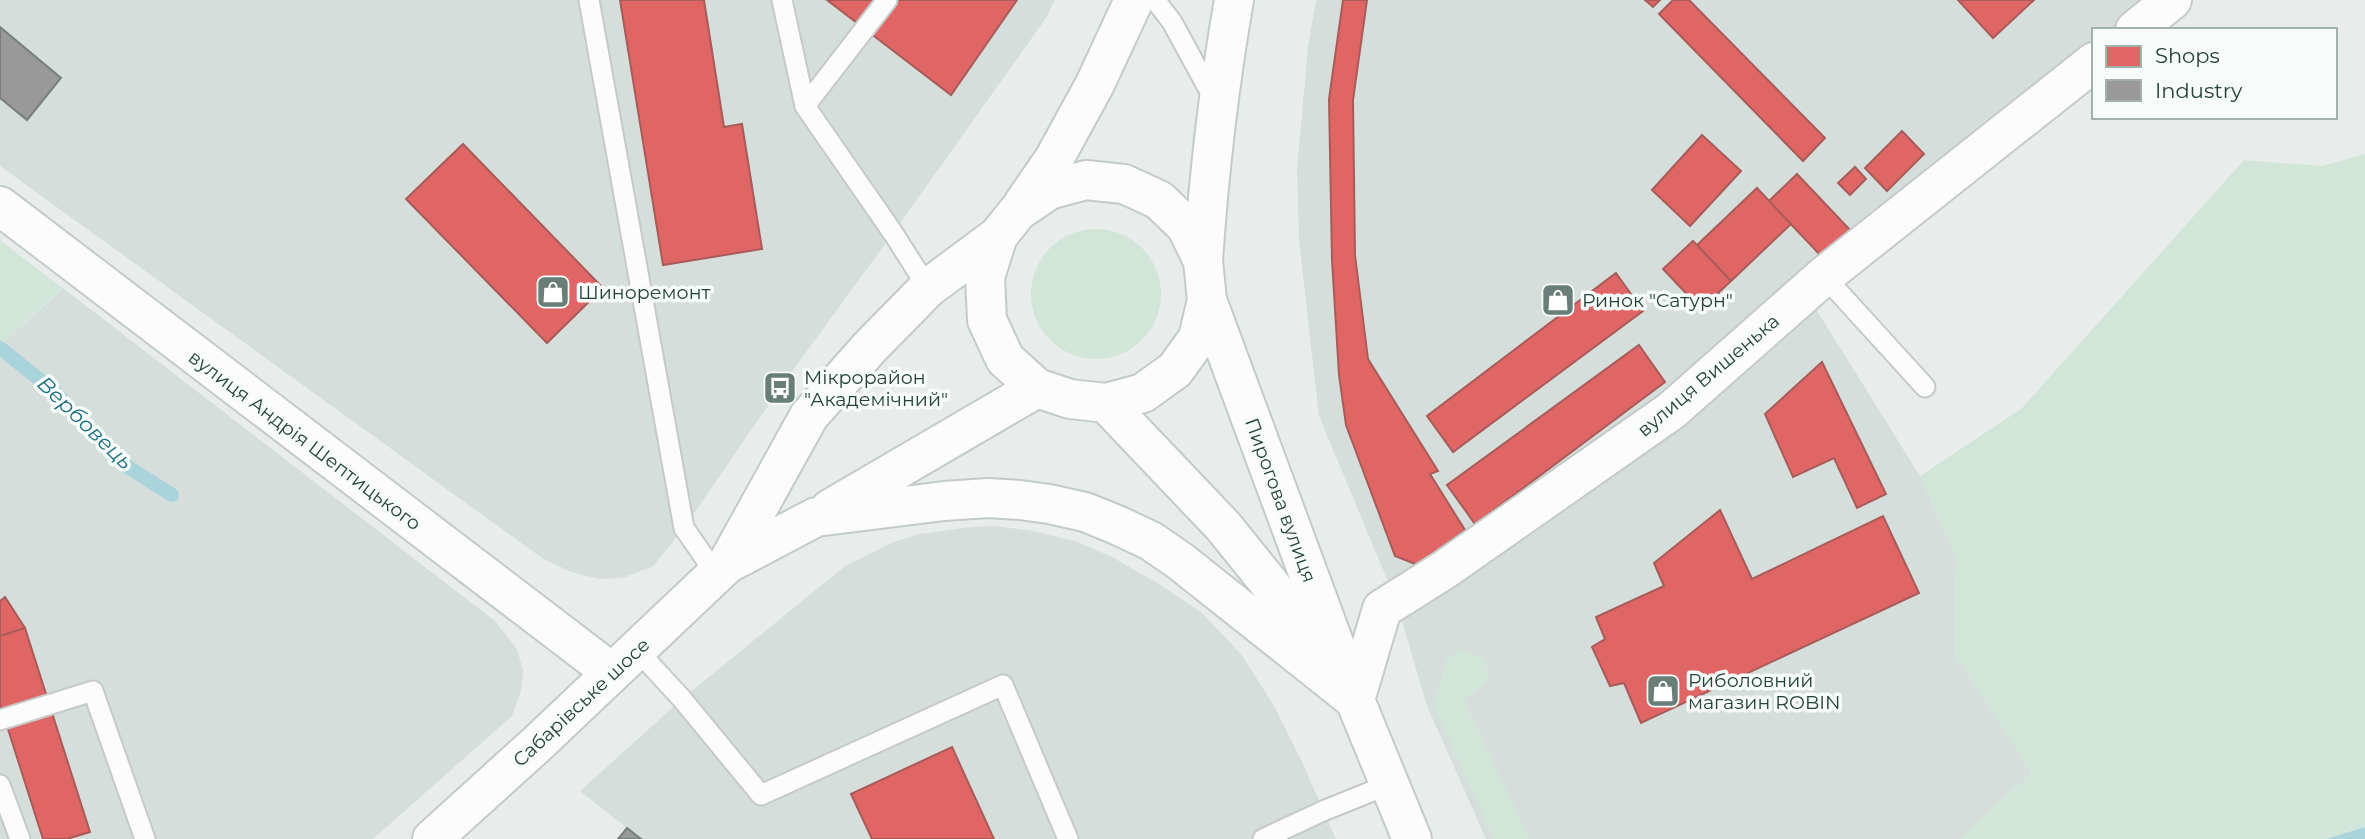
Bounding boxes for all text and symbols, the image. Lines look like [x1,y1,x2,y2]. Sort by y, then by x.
legend [2092,28,2337,119]
text: Shops [2155,43,2220,68]
text: Industry [2155,78,2243,103]
shop icon: Шиноремонт [534,273,572,311]
place label: Шиноремонт [578,281,710,304]
shop icon: Ринок "Сатурн" [1539,281,1577,319]
place label: Ринок "Сатурн" [1582,289,1733,312]
street label: вулиця Вишенька [1633,309,1784,442]
street label: вулиця Андрія Шептицького [184,345,425,535]
place label: Мікрорайон "Академічний" [804,366,948,411]
bus stop icon: Мікрорайон "Академічний" [761,369,799,407]
water label: Вербовець [32,371,138,474]
street label: Пирогова вулиця [1240,415,1321,586]
street label: Сабарівське шосе [508,633,655,772]
place label: Риболовний магазин ROBIN [1688,669,1840,714]
shop icon: Риболовний магазин ROBIN [1644,672,1682,710]

